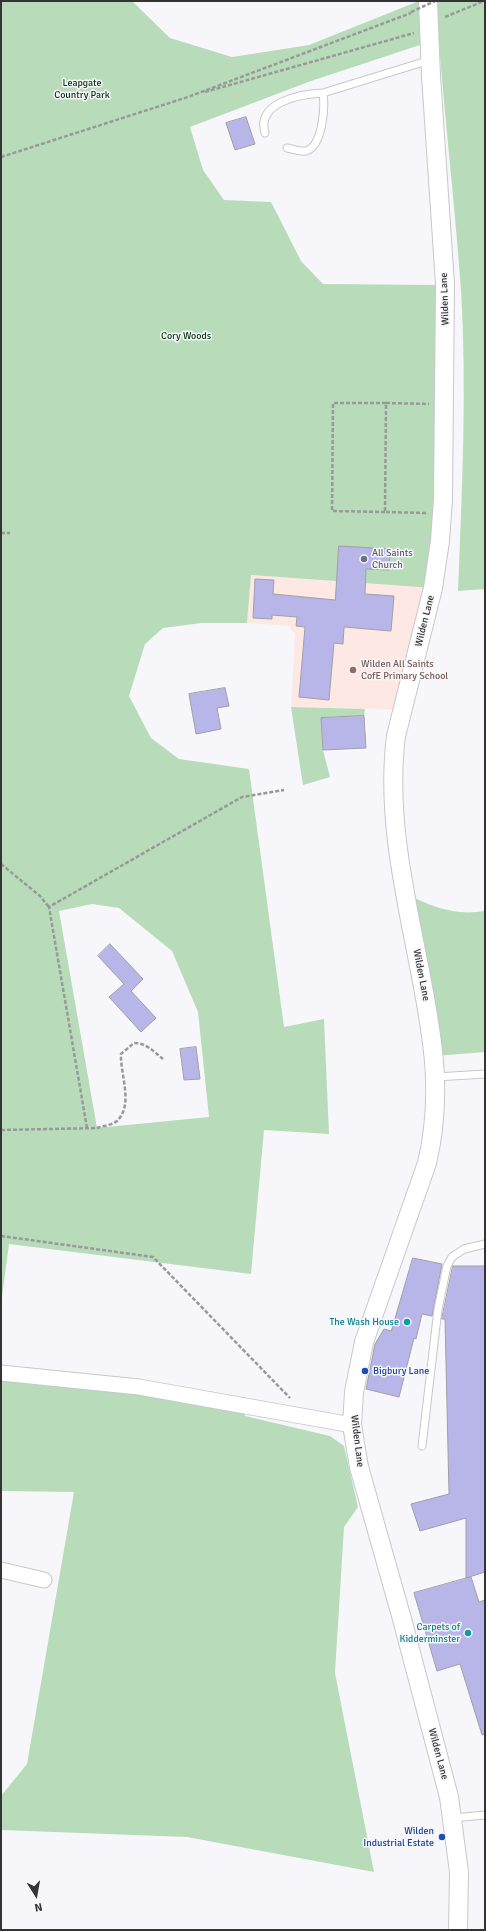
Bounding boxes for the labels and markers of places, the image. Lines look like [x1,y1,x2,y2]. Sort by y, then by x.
place label: All Saints Church [372,547,413,570]
marker: All Saints Church [359,554,369,564]
place label: Wilden All Saints CofE Primary School [361,658,448,682]
marker: Wilden All Saints CofE Primary School [348,665,358,675]
place label: The Wash House [329,1316,399,1328]
marker: The Wash House [402,1317,412,1327]
place label: Bigbury Lane [373,1365,429,1377]
marker: Bigbury Lane [360,1366,370,1376]
place label: Carpets of Kidderminster [399,1621,460,1644]
marker: Carpets of Kidderminster [463,1628,473,1638]
place label: Wilden Industrial Estate [363,1825,434,1848]
marker: Wilden Industrial Estate [437,1832,447,1842]

